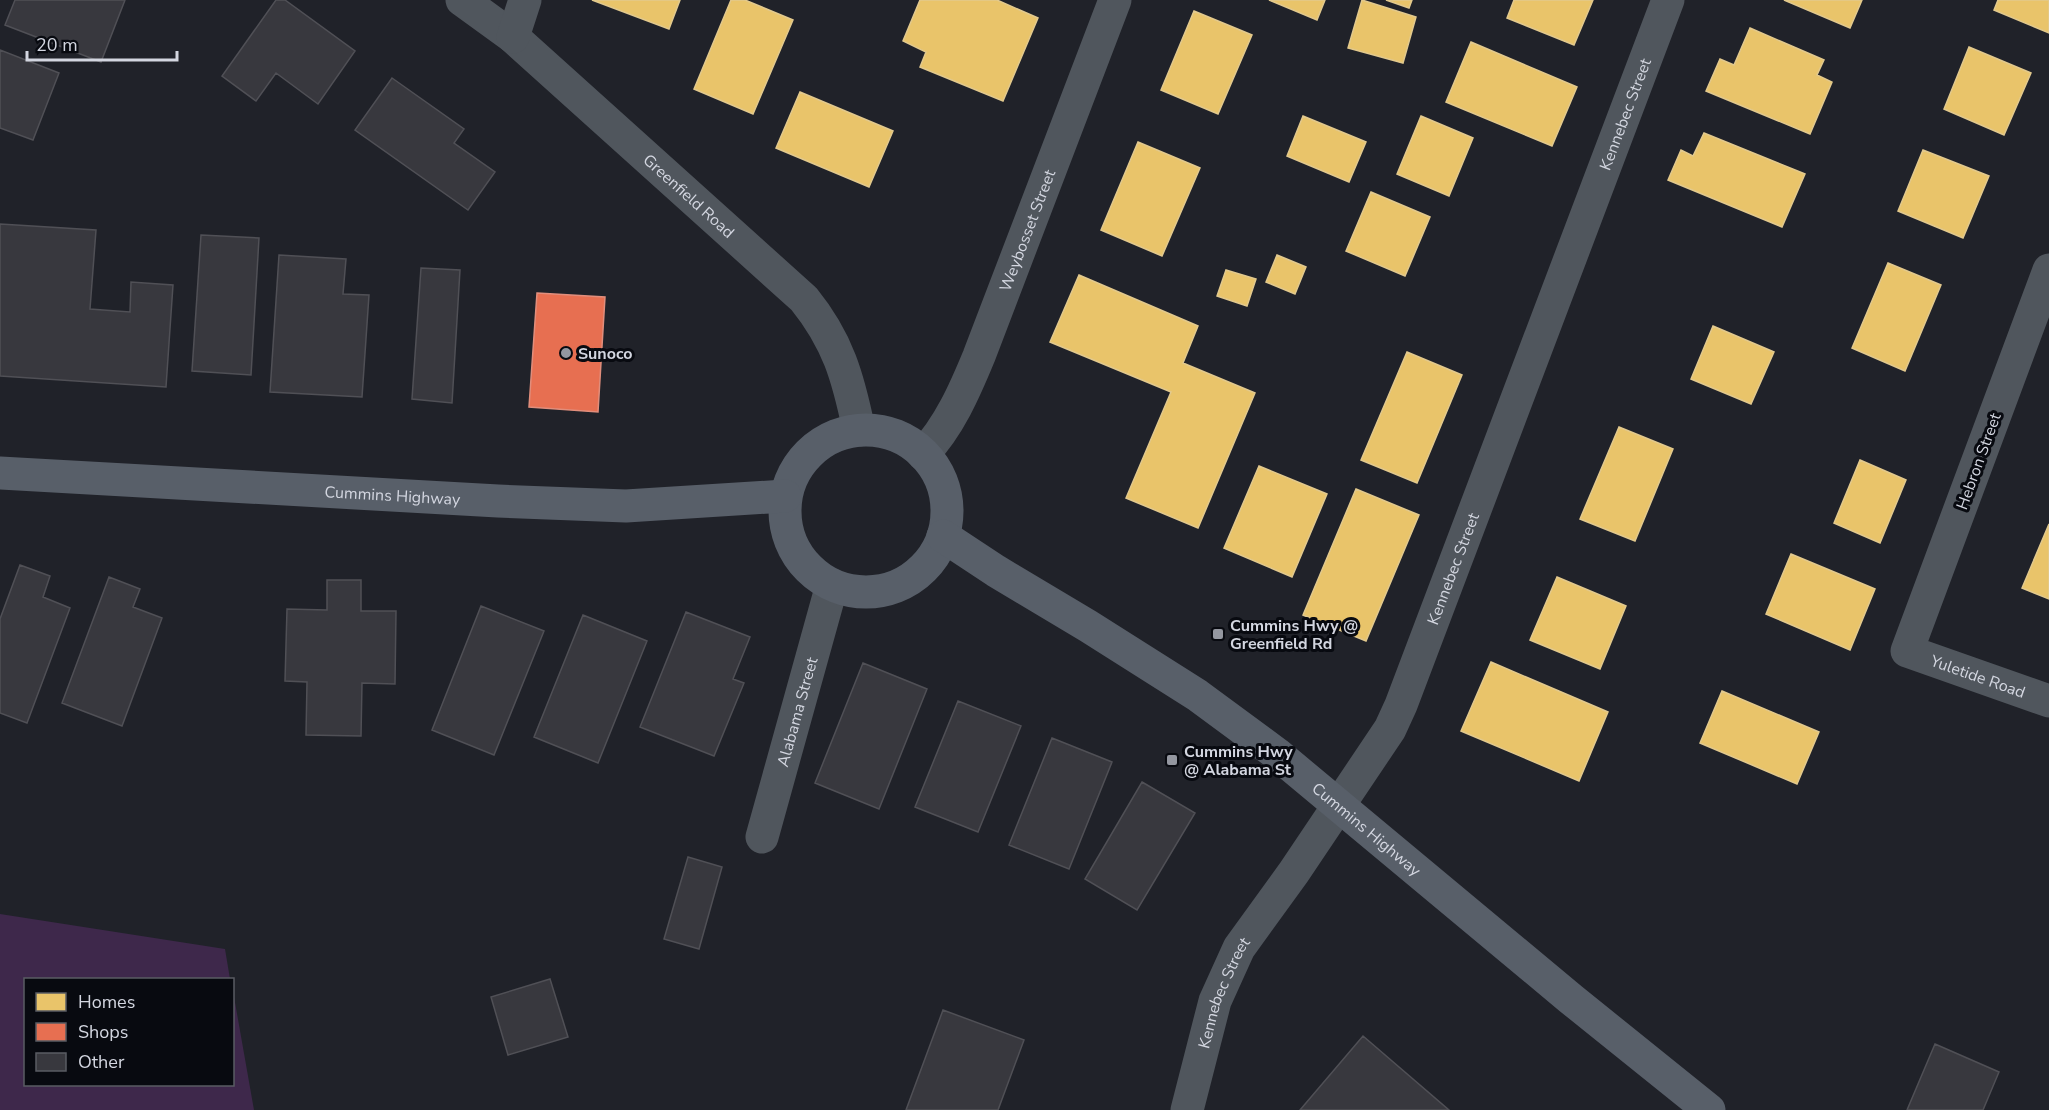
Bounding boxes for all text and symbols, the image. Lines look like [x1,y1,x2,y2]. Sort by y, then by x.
scale bar [27,24,177,62]
text: 20 m [36,33,78,57]
street label: Kennebec Street [1595,55,1657,174]
street label: Greenfield Road [638,149,739,243]
street label: Weybosset Street [995,166,1061,295]
place label: Sunoco [578,343,633,365]
marker: Sunoco [559,346,573,360]
street label: Hebron Street [1951,410,2007,513]
street label: Cummins Highway [324,481,462,511]
street label: Kennebec Street [1422,509,1485,628]
place label: Cummins Hwy @ Greenfield Rd [1230,615,1358,655]
marker: Cummins Hwy @ Greenfield Rd [1211,627,1225,641]
street label: Yuletide Road [1926,650,2028,704]
street label: Alabama Street [772,654,824,769]
place label: Cummins Hwy @ Alabama St [1184,741,1293,781]
marker: Cummins Hwy @ Alabama St [1165,753,1179,767]
street label: Cummins Highway [1307,778,1426,882]
street label: Kennebec Street [1193,933,1256,1051]
legend [24,978,234,1086]
text: Homes [78,990,135,1014]
text: Shops [78,1020,128,1044]
text: Other [78,1050,125,1074]

